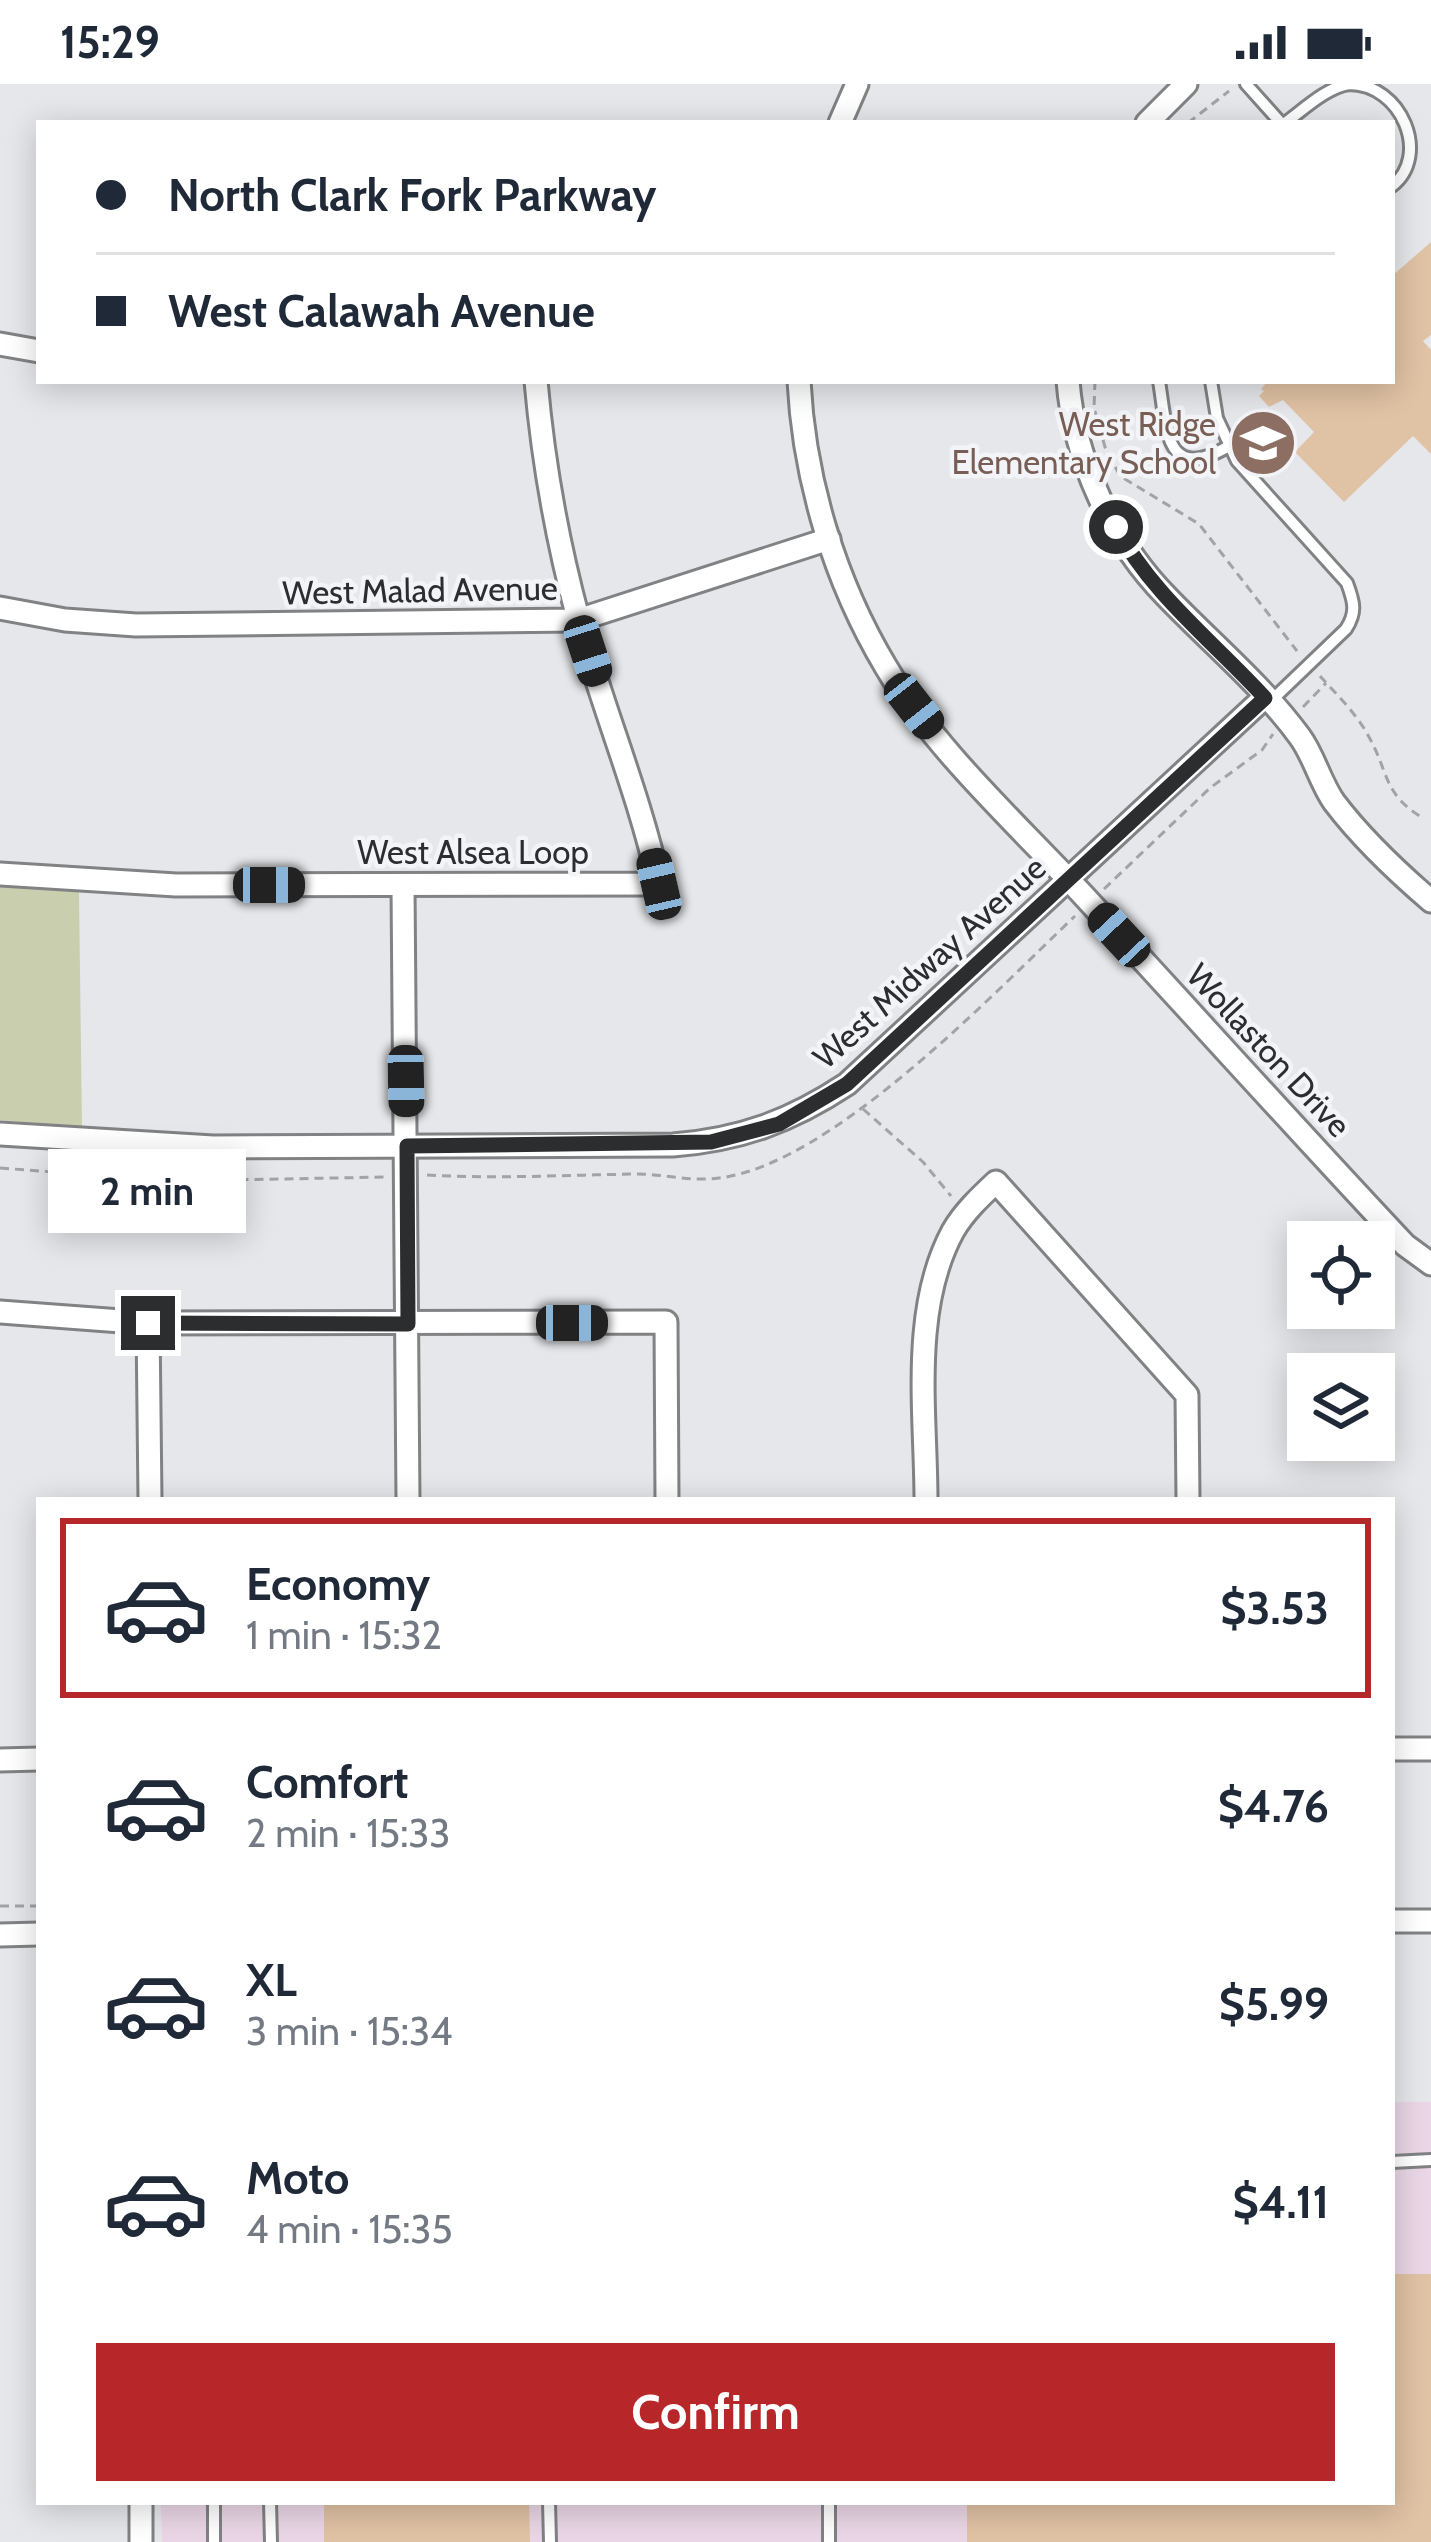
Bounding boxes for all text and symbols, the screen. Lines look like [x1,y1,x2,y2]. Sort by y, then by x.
text: 15:29 [60,15,160,69]
text: North Clark Fork Parkway [168,168,656,222]
text: West Calawah Avenue [168,284,595,338]
place label: West Ridge Elementary School [951,404,1216,482]
school or university icon: West Ridge Elementary School [1228,408,1298,478]
route start [1089,500,1143,554]
street label: West Malad Avenue [282,568,558,612]
car [560,611,616,691]
car [878,667,950,745]
street label: West Alsea Loop [357,832,589,872]
car [633,845,685,923]
street label: West Midway Avenue [805,847,1053,1077]
car [233,867,305,903]
car [1081,896,1157,974]
street label: Wollaston Drive [1179,955,1359,1145]
car [387,1045,425,1117]
callout: 2 min [49,1149,247,1233]
text: 2 min [100,1167,194,1215]
map controls [1287,1221,1395,1461]
button: locate [1287,1221,1395,1329]
route end [121,1296,175,1350]
car [536,1305,608,1341]
button: layers [1287,1353,1395,1461]
icon: car [102,1554,210,1662]
text: Economy [246,1557,430,1611]
text: $3.53 [1220,1581,1329,1635]
text: 1 min · 15:32 [246,1611,442,1659]
icon: car [102,1752,210,1860]
text: Comfort [246,1755,409,1809]
text: $4.76 [1218,1779,1329,1833]
text: 2 min · 15:33 [246,1809,450,1857]
icon: car [102,1950,210,2058]
text: XL [246,1953,297,2007]
text: $5.99 [1219,1977,1329,2031]
text: 3 min · 15:34 [246,2007,453,2055]
icon: car [102,2148,210,2256]
text: Moto [246,2151,349,2205]
text: $4.11 [1233,2175,1329,2229]
text: 4 min · 15:35 [246,2205,453,2253]
button: Confirm [96,2343,1335,2481]

